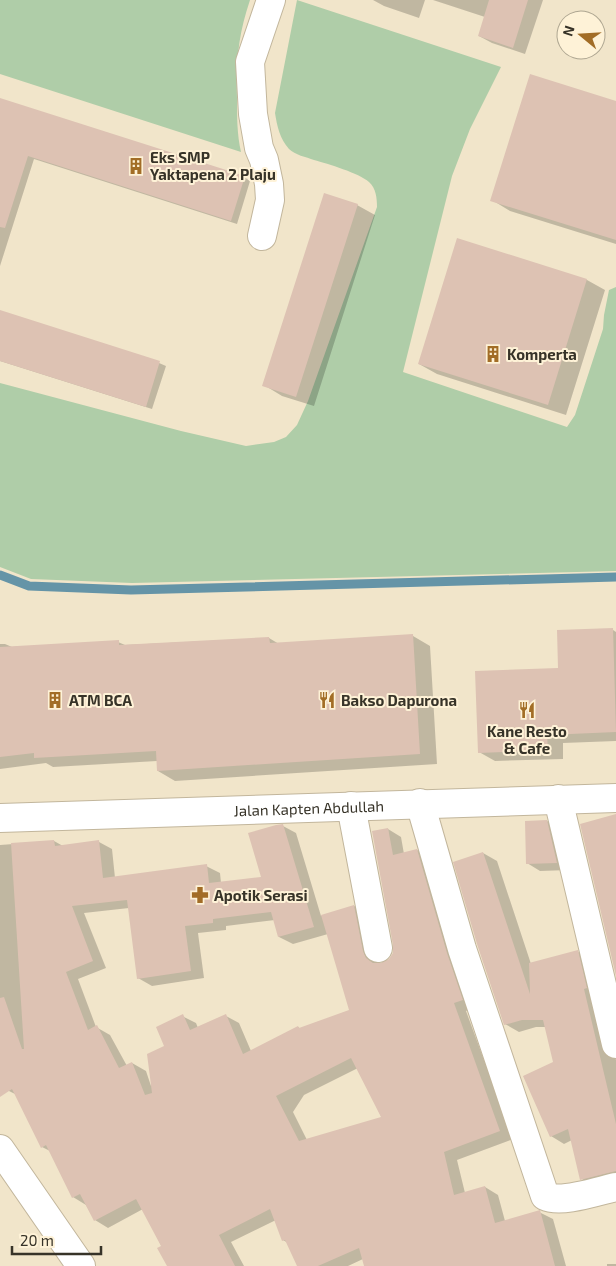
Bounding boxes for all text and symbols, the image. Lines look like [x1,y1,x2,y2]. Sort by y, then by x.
north arrow [556,10,606,60]
text: N [559,23,578,38]
place label: Eks SMP Yaktapena 2 Plaju [150,148,276,183]
building icon: Eks SMP Yaktapena 2 Plaju [126,156,146,176]
building icon: Komperta [483,344,503,364]
place label: Komperta [507,345,577,363]
building icon: ATM BCA [45,690,65,710]
restaurant icon: Bakso Dapurona [317,690,337,710]
place label: ATM BCA [69,691,132,709]
place label: Bakso Dapurona [341,691,457,709]
restaurant icon: Kane Resto & Cafe [517,700,537,720]
place label: Kane Resto & Cafe [487,722,567,757]
street label: Jalan Kapten Abdullah [233,797,384,819]
pharmacy icon: Apotik Serasi [190,885,210,905]
place label: Apotik Serasi [214,886,308,904]
scale bar [12,1224,101,1256]
text: 20 m [20,1231,54,1249]

